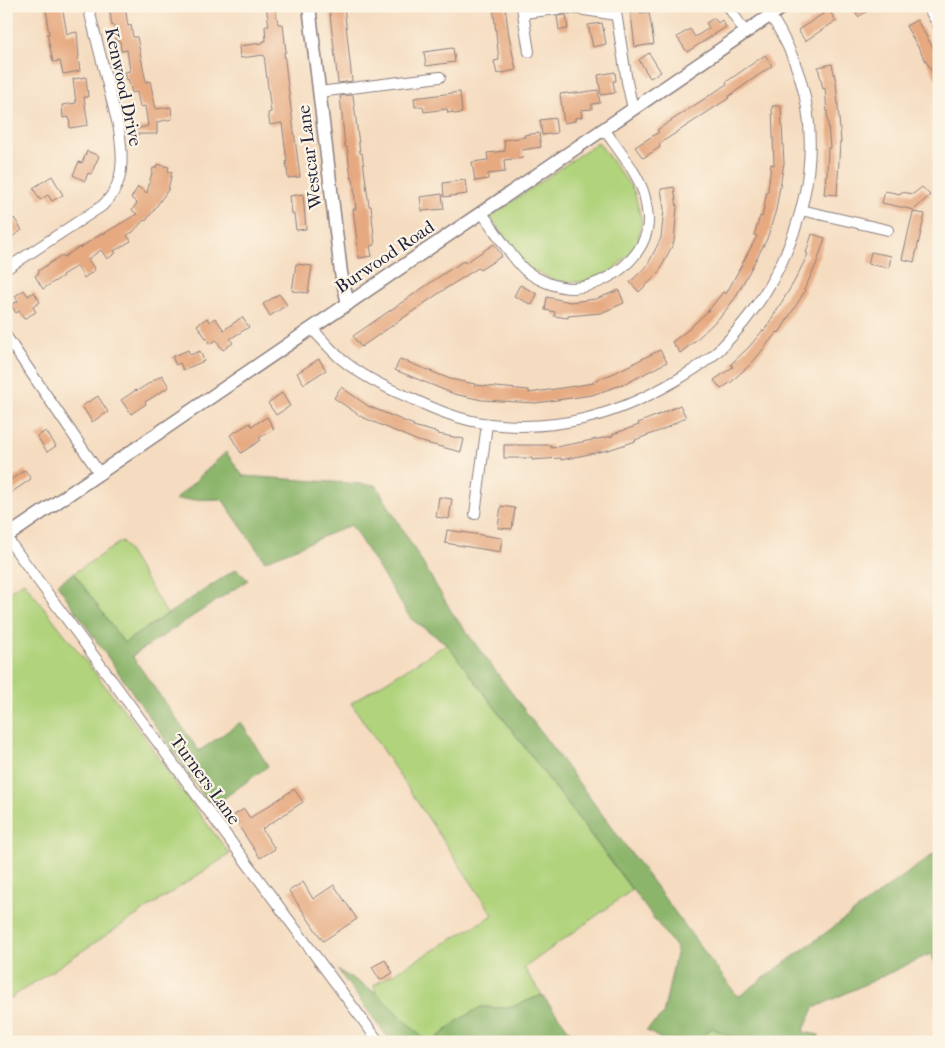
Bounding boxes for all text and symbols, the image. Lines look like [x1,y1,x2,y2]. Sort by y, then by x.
street label: Kenwood Drive [100,26,146,148]
street label: Westcar Lane [293,104,327,211]
street label: Burwood Road [332,216,439,298]
street label: Turners Lane [166,731,245,829]

